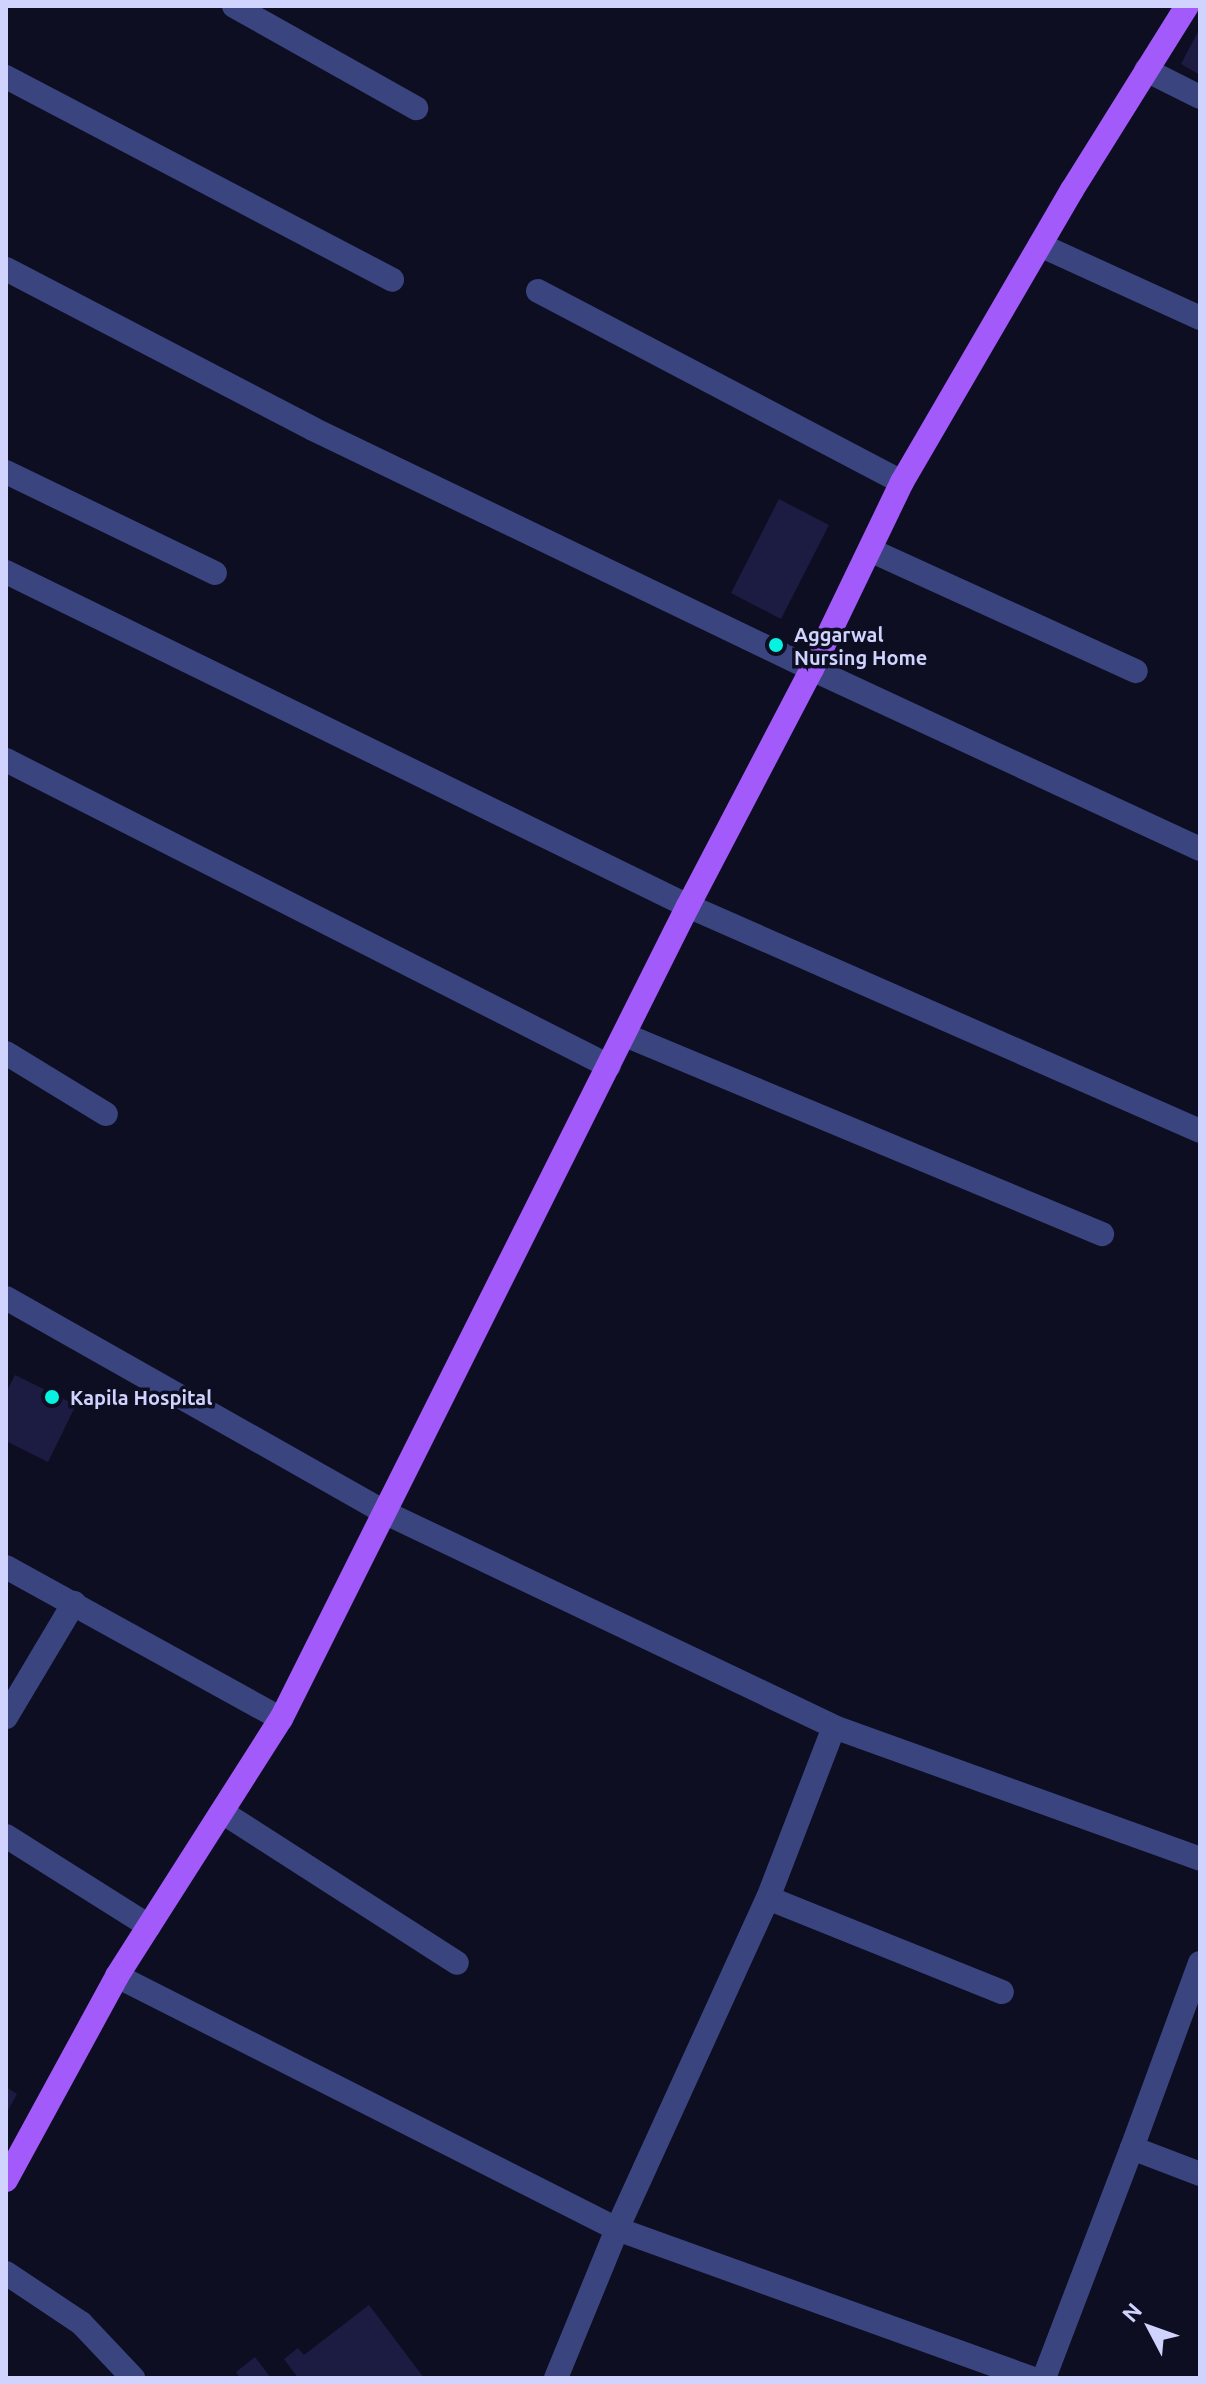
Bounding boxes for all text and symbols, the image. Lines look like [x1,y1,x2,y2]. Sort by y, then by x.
place label: Aggarwal Nursing Home [794,622,927,669]
marker: Aggarwal Nursing Home [765,634,787,656]
place label: Kapila Hospital [70,1385,212,1409]
marker: Kapila Hospital [41,1386,63,1408]
north arrow [1110,2288,1190,2368]
text: N [1117,2298,1146,2326]

